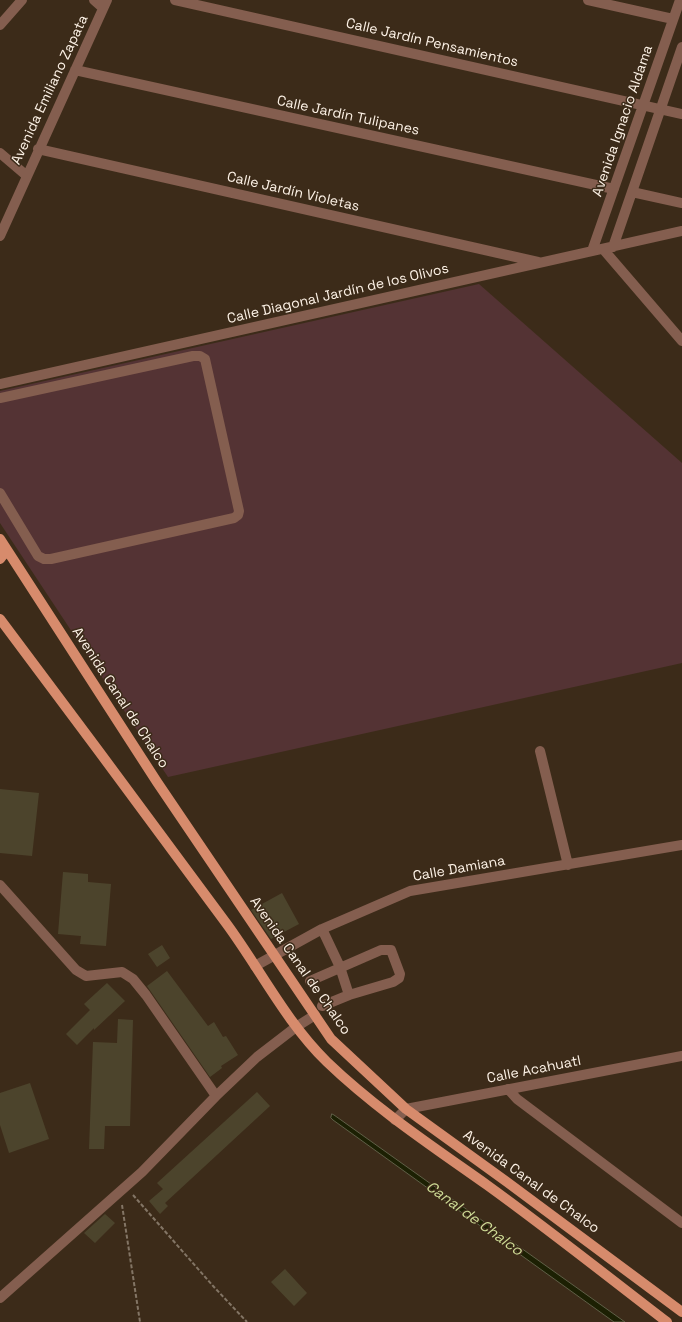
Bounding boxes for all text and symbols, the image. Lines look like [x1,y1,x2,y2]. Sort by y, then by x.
street label: Avenida Emiliano Zapata [8,13,92,167]
street label: Calle Jardín Pensamientos [344,15,520,71]
street label: Avenida Ignacio Aldama [589,43,657,199]
street label: Calle Jardín Tulipanes [275,93,421,139]
street label: Calle Jardín Violetas [225,169,361,215]
street label: Calle Diagonal Jardín de los Olivos [226,260,450,328]
street label: Avenida Canal de Chalco [68,624,172,772]
street label: Calle Damiana [412,853,506,885]
street label: Avenida Canal de Chalco [246,894,354,1038]
street label: Calle Acahuatl [486,1053,582,1087]
street label: Avenida Canal de Chalco [460,1127,602,1237]
water label: Canal de Chalco [422,1178,526,1260]

